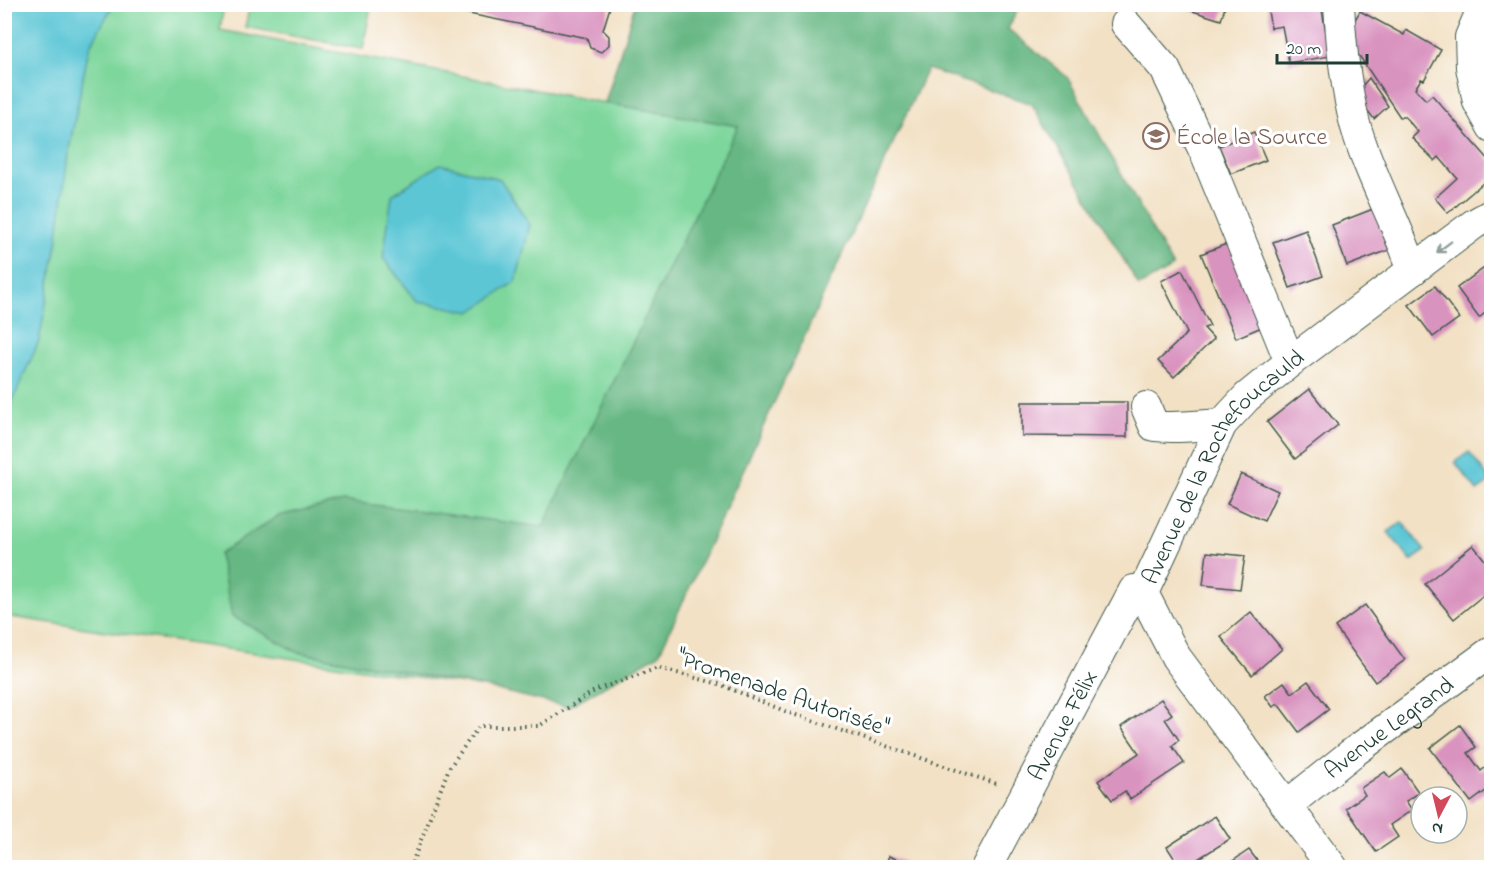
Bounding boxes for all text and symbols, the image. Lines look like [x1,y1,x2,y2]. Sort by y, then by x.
scale bar [1277,27,1367,65]
text: 20 m [1286,37,1321,63]
school or university icon: École la Source [1141,121,1171,151]
place label: École la Source [1176,121,1327,156]
one-way arrow [1436,241,1452,253]
street label: Avenue de la Rochefoucauld [1134,342,1313,591]
street label: "Promenade Autorisée" [671,642,893,747]
street label: Avenue Félix [1020,664,1108,788]
street label: Avenue Legrand [1318,669,1463,789]
north arrow [1409,785,1469,845]
text: N [1430,815,1444,840]

